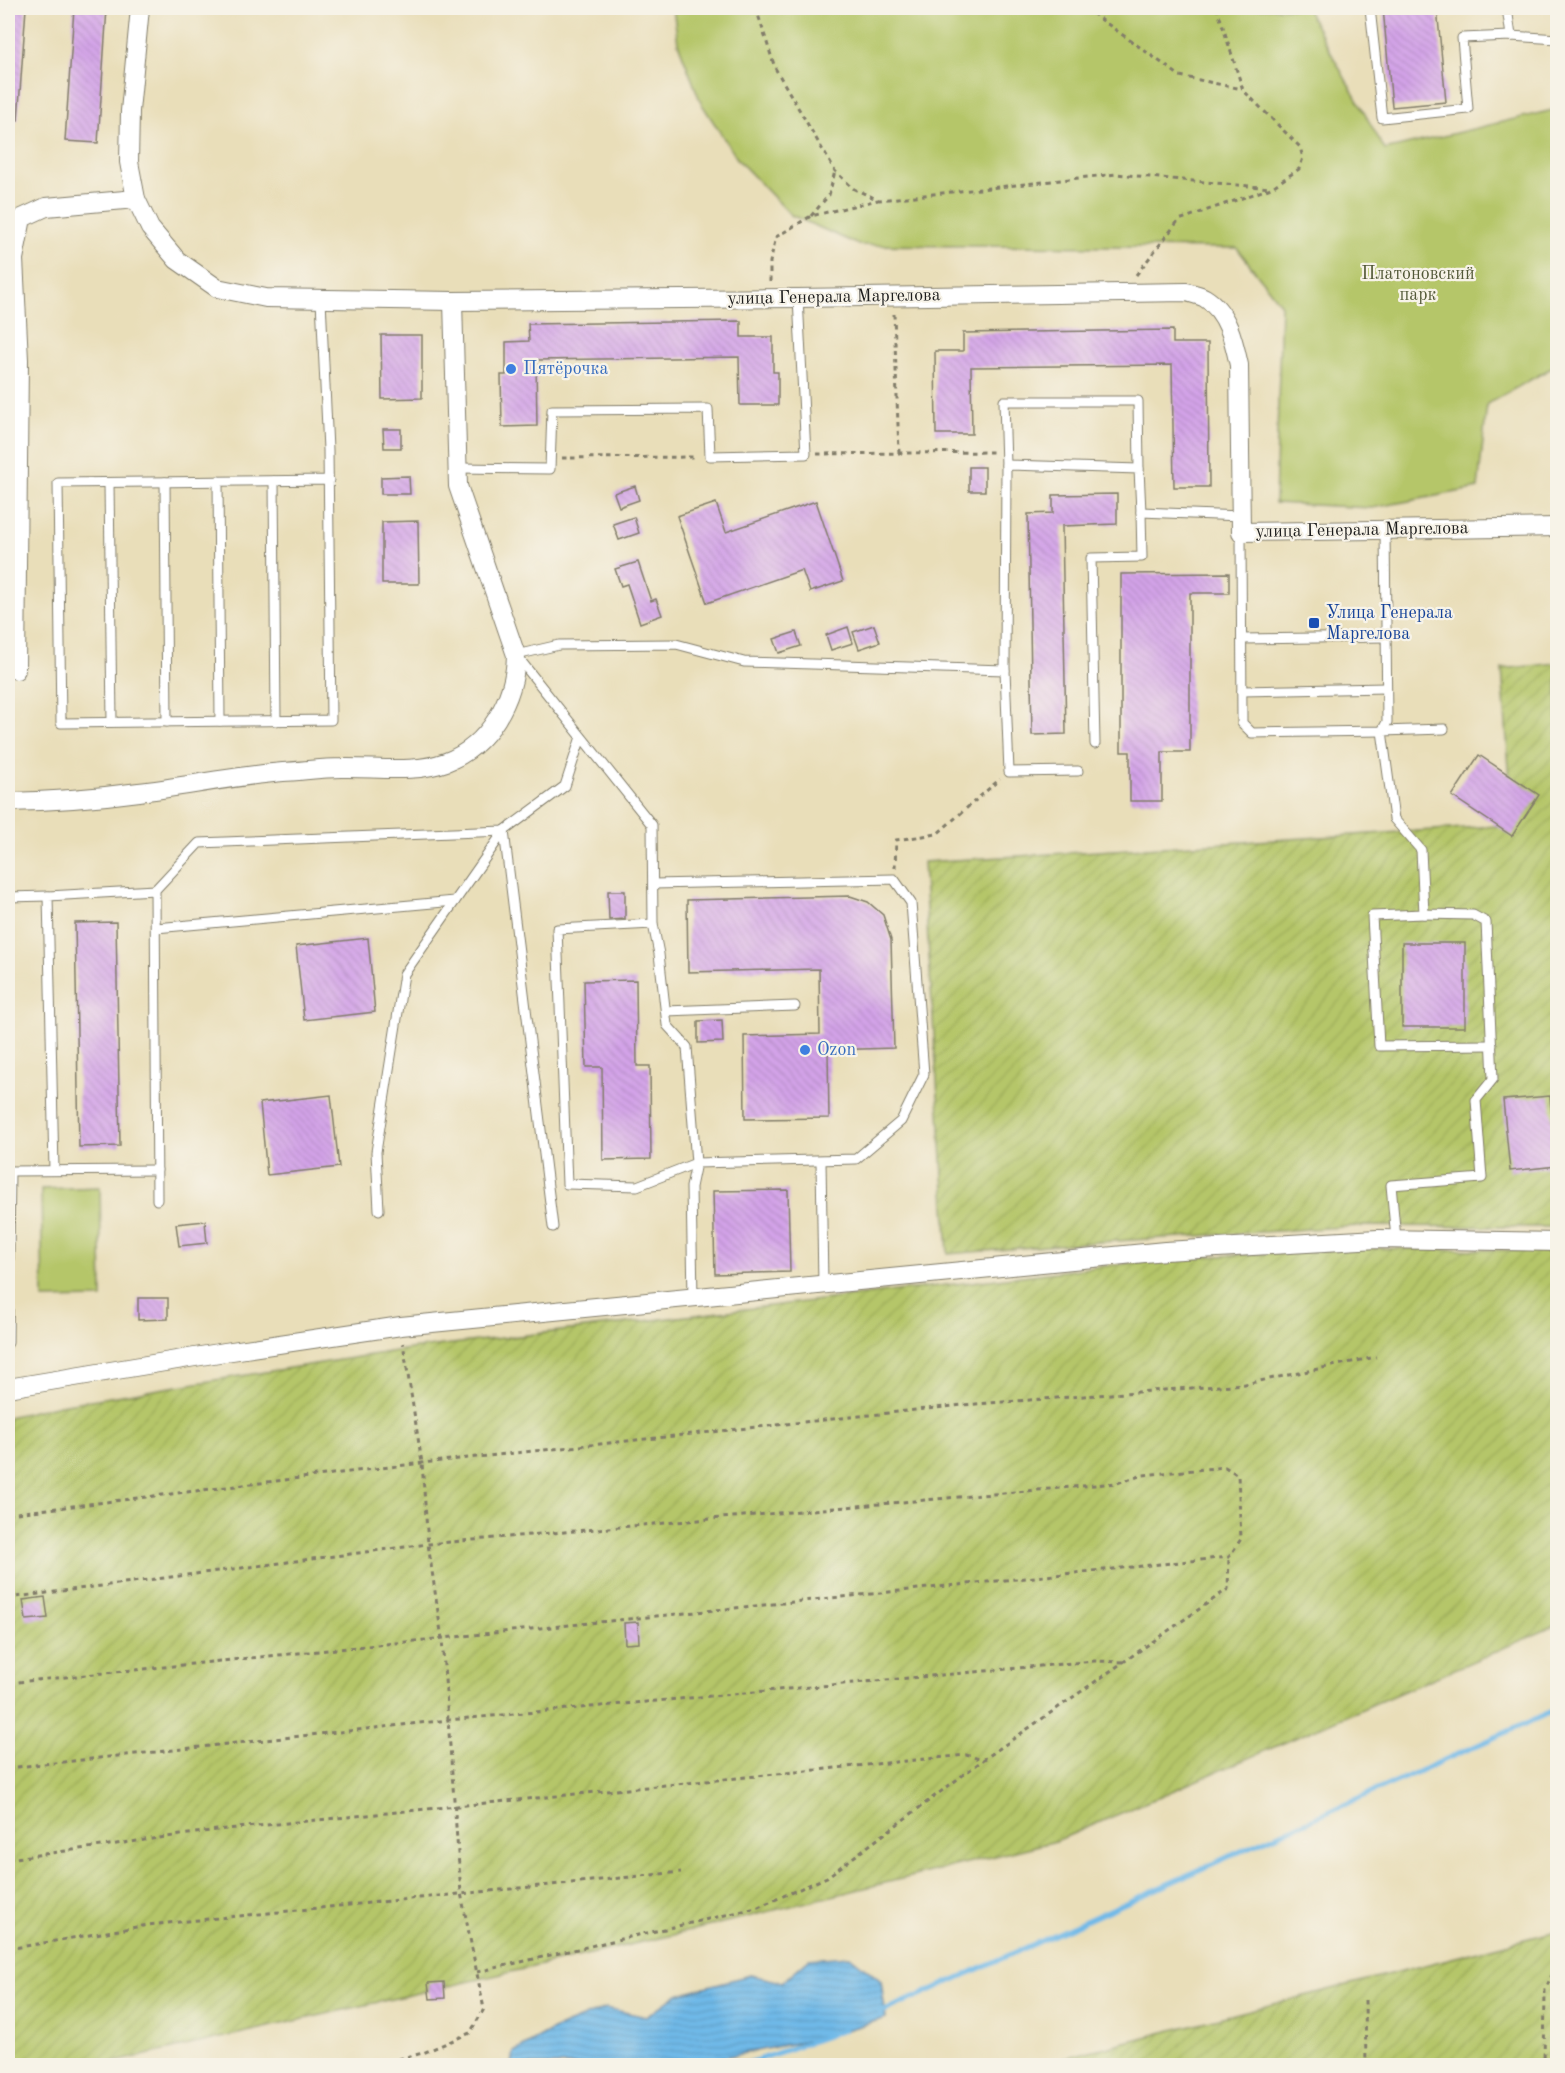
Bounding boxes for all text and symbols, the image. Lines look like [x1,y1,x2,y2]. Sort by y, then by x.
park label: Платоновский парк [1361,265,1475,304]
street label: улица Генерала Маргелова [727,286,941,308]
place label: Пятёрочка [523,360,609,378]
marker: Пятёрочка [504,362,518,376]
street label: улица Генерала Маргелова [1255,519,1469,541]
place label: Улица Генерала Маргелова [1326,604,1453,643]
marker: Улица Генерала Маргелова [1307,616,1321,630]
place label: Ozon [817,1041,856,1059]
marker: Ozon [798,1043,812,1057]

